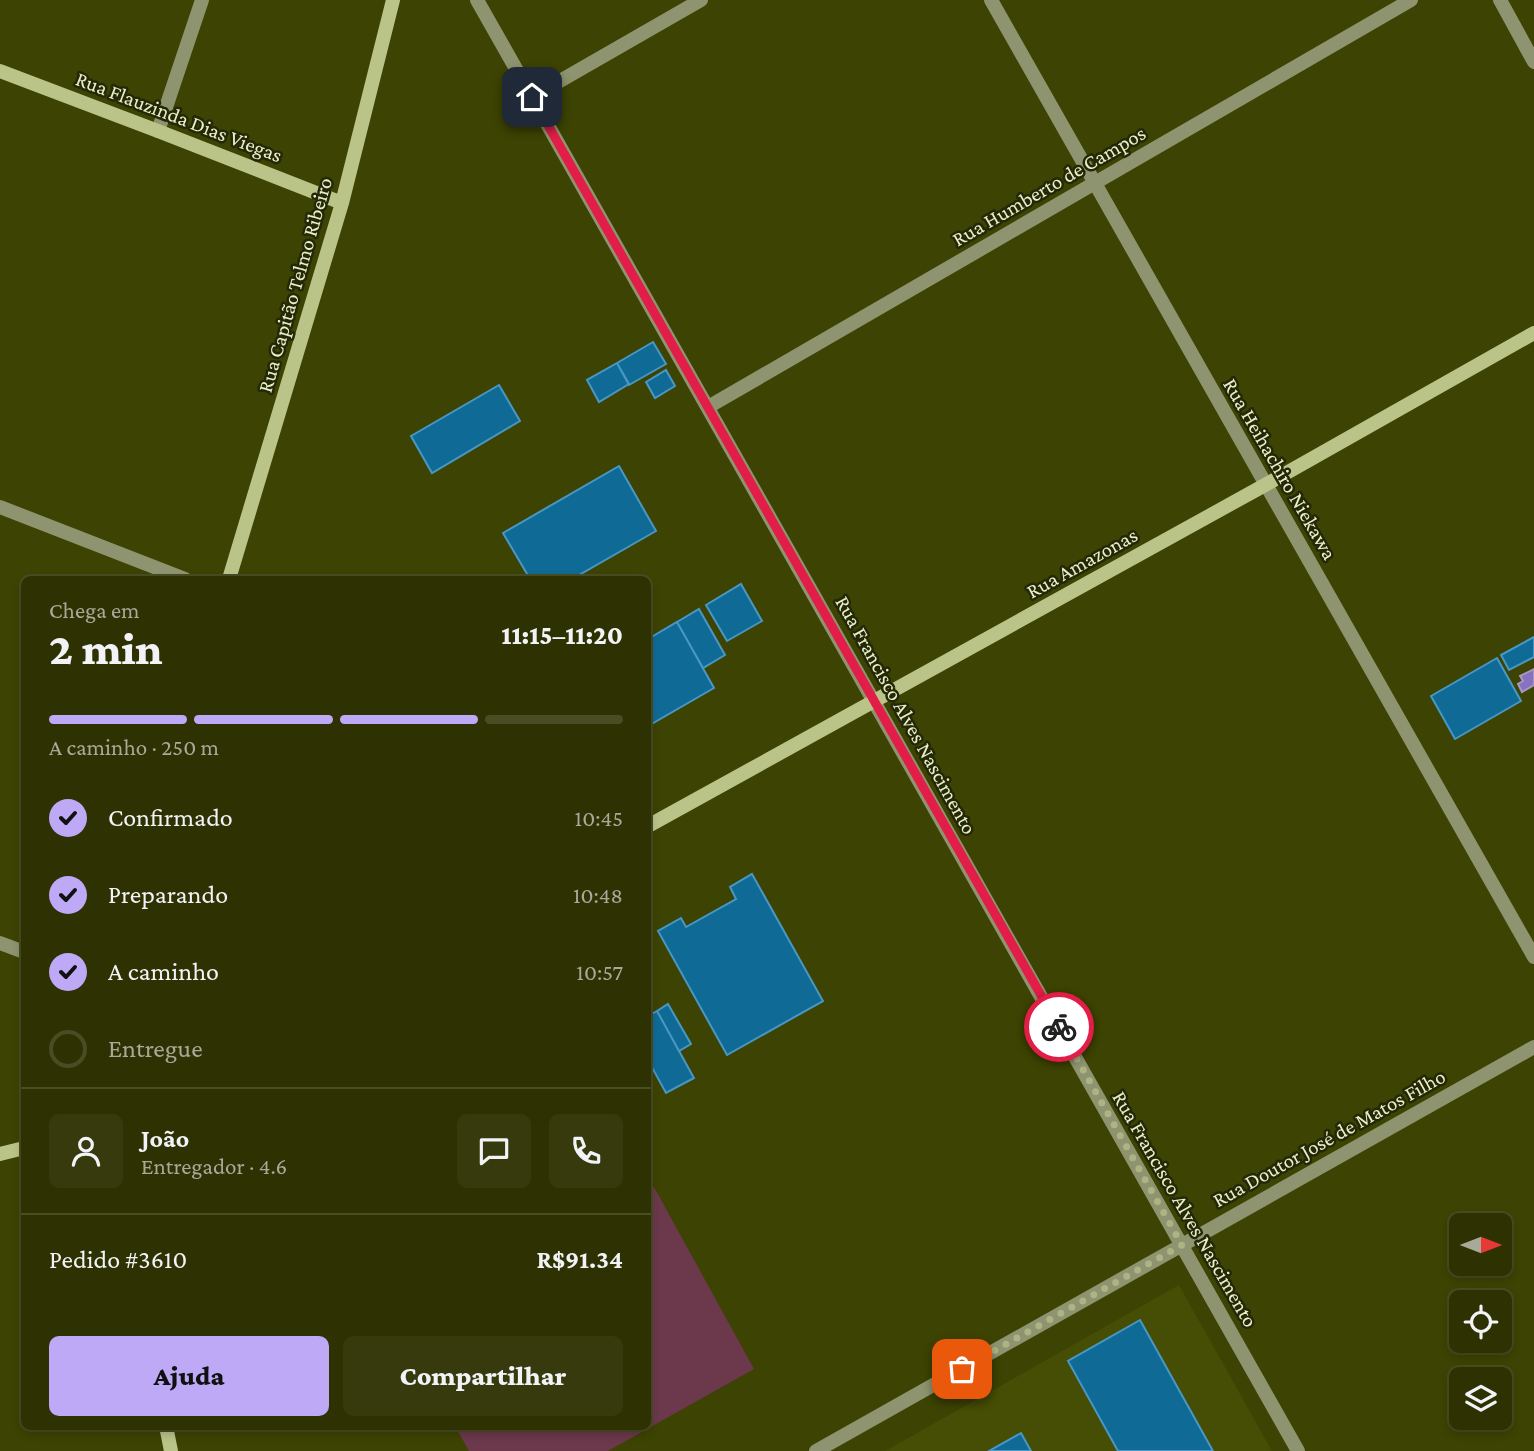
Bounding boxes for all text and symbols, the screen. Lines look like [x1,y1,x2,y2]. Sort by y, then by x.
street label: Rua Flauzinda Dias Viegas [72,67,286,167]
pin [502,67,562,127]
icon: home [513,78,551,116]
street label: Rua Humberto de Campos [948,121,1150,251]
street label: Rua Capitão Telmo Ribeiro [253,175,337,395]
street label: Rua Heihachiro Niekawa [1218,374,1342,564]
street label: Rua Amazonas [1022,523,1142,603]
street label: Rua Francisco Alves Nascimento [830,592,982,838]
text: Chega em [49,597,140,623]
text: 11:15–11:20 [501,621,623,650]
text: 2 min [49,623,163,674]
text: A caminho · 250 m [49,734,219,760]
icon: check [49,799,87,837]
text: Confirmado [108,803,233,832]
text: 10:45 [575,805,623,831]
icon: check [49,876,87,914]
text: Preparando [108,880,228,909]
text: 10:48 [573,882,623,908]
icon: check [49,953,87,991]
text: A caminho [108,957,219,986]
text: 10:57 [576,959,623,985]
courier [1024,992,1094,1062]
icon: bike [1040,1008,1078,1046]
text: Entregue [108,1034,203,1063]
street label: Rua Doutor José de Matos Filho [1209,1064,1449,1212]
street label: Rua Francisco Alves Nascimento [1107,1087,1263,1331]
button: person [49,1114,123,1188]
button: chat [457,1114,531,1188]
button: phone [549,1114,623,1188]
text: João [141,1124,189,1153]
text: Entregador · 4.6 [141,1153,287,1179]
north arrow [1449,1213,1512,1276]
map controls [1449,1213,1512,1430]
text: Pedido #3610 [49,1245,187,1274]
text: R$91.34 [537,1245,623,1274]
button: locate [1449,1290,1512,1353]
button: Ajuda [49,1336,329,1416]
button: Compartilhar [343,1336,623,1416]
pin [932,1339,992,1399]
icon: bag [943,1350,981,1388]
button: layers [1449,1367,1512,1430]

